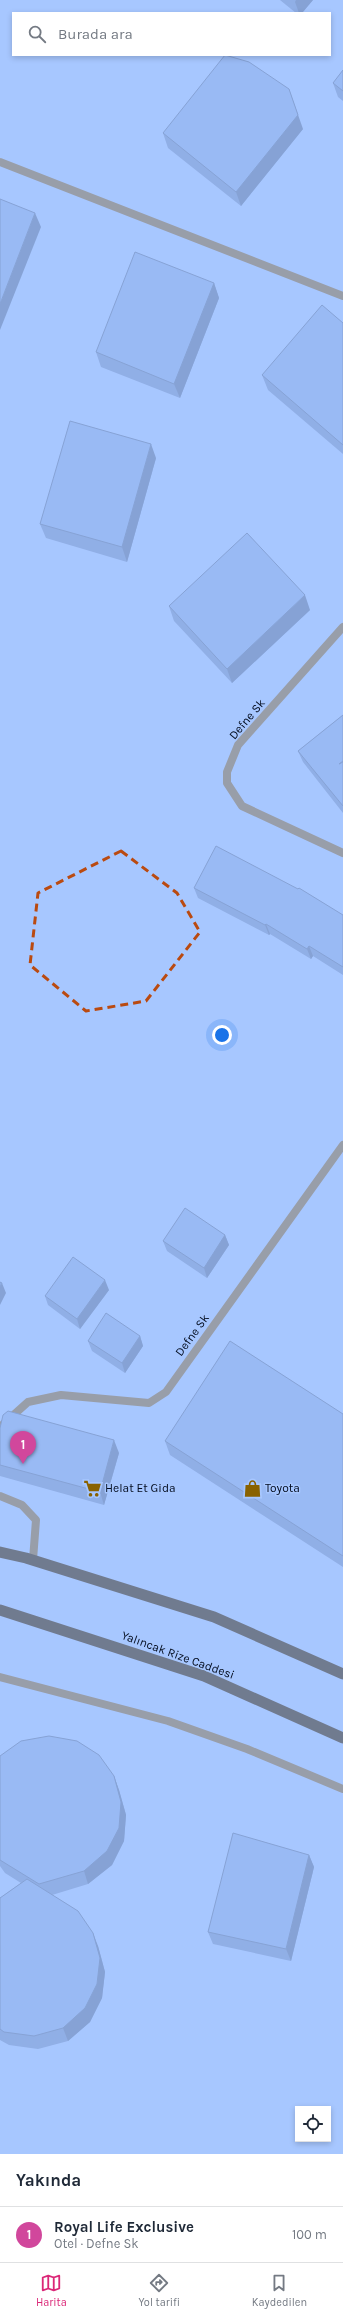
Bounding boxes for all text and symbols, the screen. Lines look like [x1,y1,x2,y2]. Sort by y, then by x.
search box [12,12,331,56]
icon: search [26,23,48,45]
text: Burada ara [58,25,133,43]
street label: Defne Sk [226,696,268,742]
your location [212,1025,232,1045]
street label: Defne Sk [172,1311,212,1359]
pin: 1 [10,1431,36,1464]
supermarket icon: Helat Et Gida [82,1478,102,1498]
shop icon: Toyota [242,1478,262,1498]
place label: Helat Et Gida [105,1481,176,1495]
place label: Toyota [265,1481,300,1495]
street label: Yalıncak Rize Caddesi [120,1628,236,1682]
map controls [295,2106,331,2142]
button: locate [295,2106,331,2142]
text: Yakında [16,2170,81,2190]
text: Royal Life Exclusive [54,2218,194,2236]
text: 1 [27,2227,31,2242]
text: 100 m [292,2227,327,2242]
text: Otel · Defne Sk [54,2236,139,2251]
tab: Harita [36,2272,67,2309]
tab: Yol tarifi [139,2272,180,2309]
tab: Kaydedilen [252,2272,307,2309]

